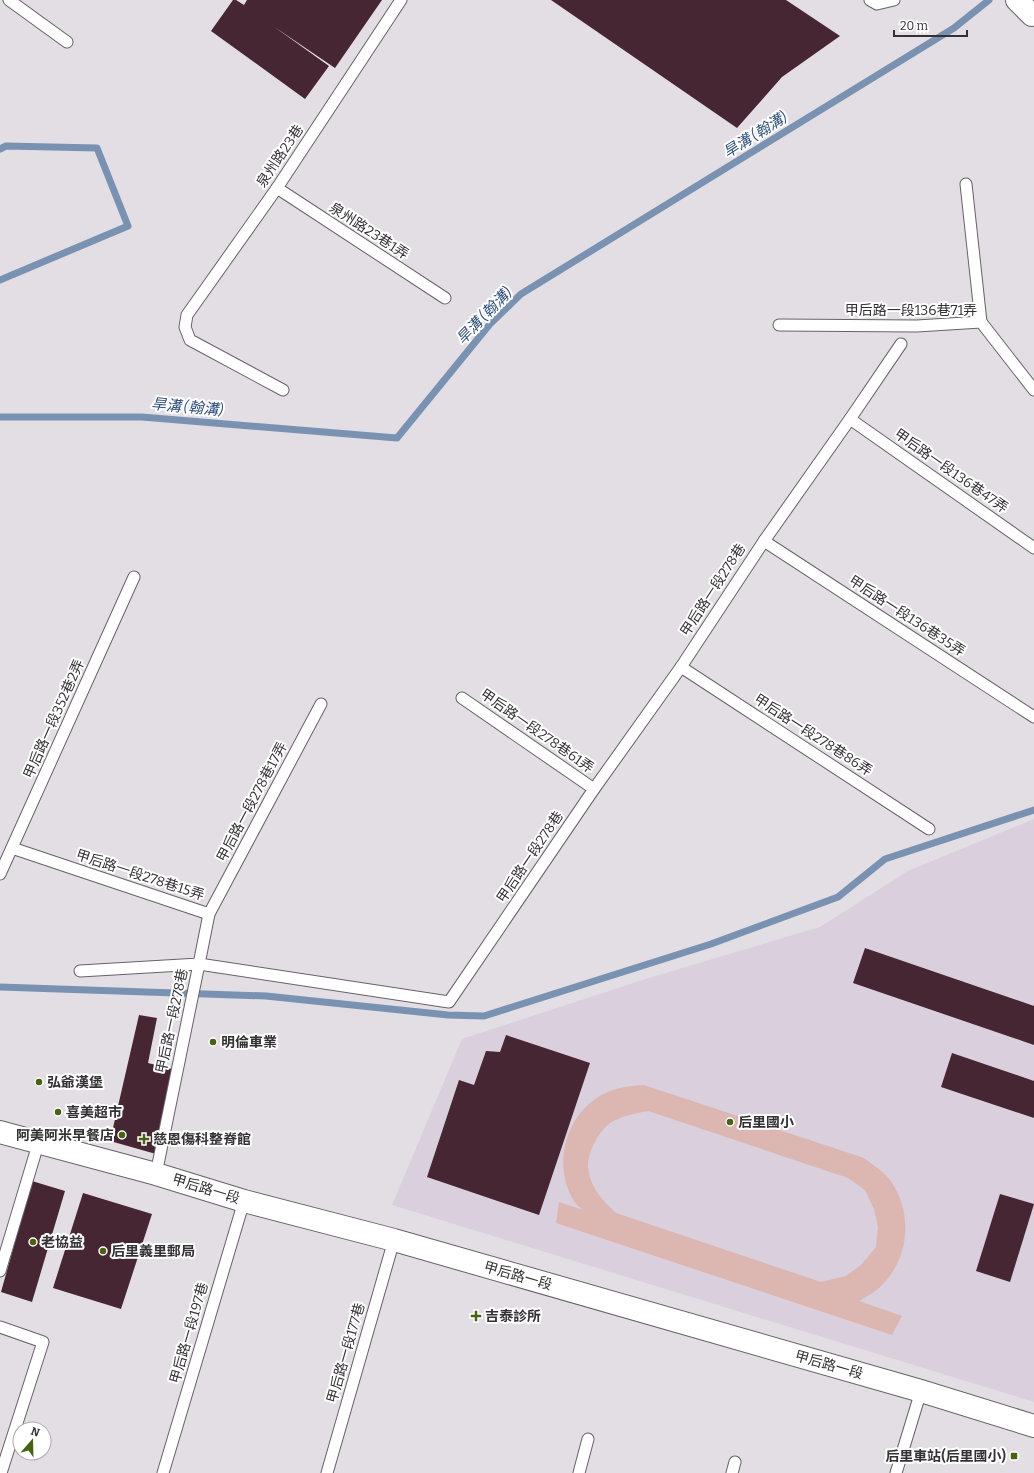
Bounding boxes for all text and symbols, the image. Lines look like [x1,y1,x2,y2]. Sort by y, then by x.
scale bar [894,12,967,38]
text: 20 m [900,19,929,33]
water label: 旱溝 (翰溝) [720,108,791,162]
street label: 泉州路23巷 [253,122,307,190]
street label: 泉州路23巷1弄 [326,199,412,263]
water label: 旱溝 (翰溝) [453,284,516,348]
street label: 甲后路一段136巷71弄 [845,302,977,319]
water label: 旱溝 (翰溝) [150,395,224,419]
street label: 甲后路一段136巷47弄 [891,425,1011,517]
street label: 甲后路一段278巷 [677,541,749,639]
street label: 甲后路一段136巷35弄 [846,572,968,660]
street label: 甲后路一段352巷2弄 [20,657,88,781]
street label: 甲后路一段278巷61弄 [477,685,597,777]
street label: 甲后路一段278巷86弄 [751,690,875,780]
street label: 甲后路一段278巷17弄 [213,739,291,865]
street label: 甲后路一段278巷 [493,808,567,906]
street label: 甲后路一段278巷15弄 [74,846,206,904]
street label: 甲后路一段278巷 [153,967,191,1075]
place label: 明倫車業 [221,1034,277,1051]
marker: 明倫車業 [208,1037,218,1047]
place label: 弘爺漢堡 [47,1074,103,1091]
marker: 弘爺漢堡 [34,1077,44,1087]
place label: 喜美超市 [66,1104,122,1121]
marker: 喜美超市 [53,1107,63,1117]
place label: 后里國小 [738,1114,794,1131]
marker: 后里國小 [725,1117,735,1127]
place label: 阿美阿米早餐店 [16,1127,114,1144]
marker: 阿美阿米早餐店 [117,1130,127,1140]
place label: 慈恩傷科整脊館 [153,1131,251,1148]
marker: 慈恩傷科整脊館 [138,1133,150,1145]
street label: 甲后路一段 [170,1171,242,1207]
place label: 老協益 [41,1234,83,1251]
marker: 老協益 [28,1237,38,1247]
place label: 后里義里郵局 [111,1243,195,1260]
marker: 后里義里郵局 [98,1246,108,1256]
street label: 甲后路一段 [482,1258,554,1294]
street label: 甲后路一段197巷 [166,1280,212,1386]
street label: 甲后路一段177巷 [324,1301,368,1405]
place label: 吉泰診所 [485,1308,541,1325]
marker: 吉泰診所 [470,1310,482,1322]
street label: 甲后路一段 [793,1347,865,1383]
north arrow [12,1421,52,1461]
text: N [29,1425,42,1440]
place label: 后里車站(后里國小) [885,1447,1006,1465]
marker: 后里車站(后里國小) [1009,1451,1019,1461]

